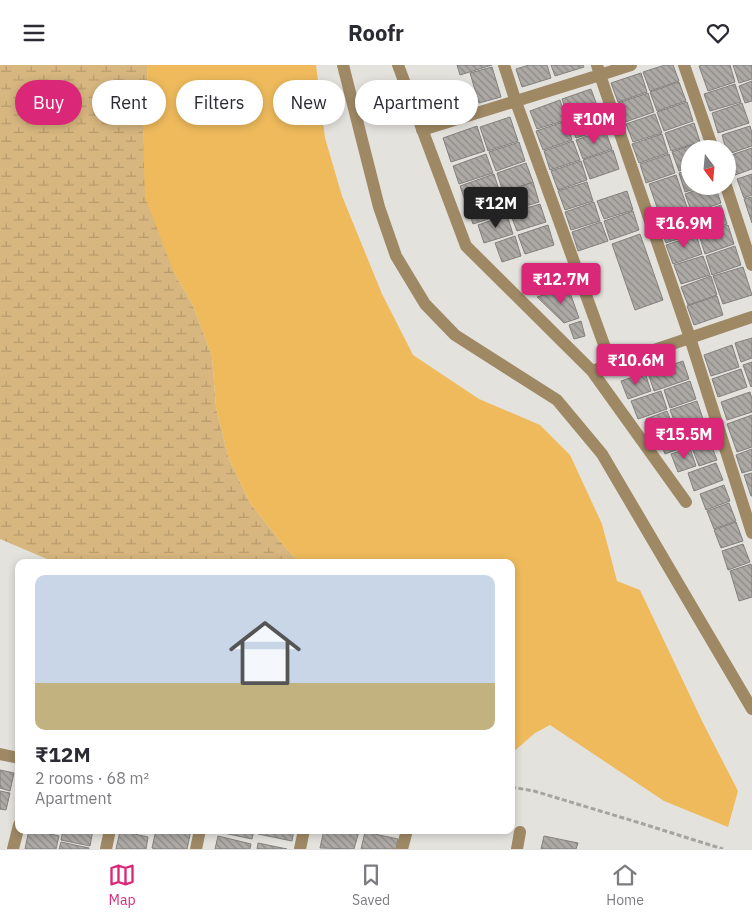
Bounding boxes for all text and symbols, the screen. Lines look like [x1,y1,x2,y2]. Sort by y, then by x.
text: Roofr [348,18,404,47]
icon: menu [20,19,48,47]
icon: heart [704,19,732,47]
chip: Buy [15,80,82,125]
chip: Rent [92,80,166,125]
chip: Filters [176,80,263,125]
chip: New [273,80,345,125]
chip: Apartment [355,80,478,125]
pin: ₹10M [564,103,624,145]
text: ₹10M [573,109,615,129]
north arrow [681,140,736,195]
map controls [681,140,736,195]
pin: ₹12M [466,186,526,229]
text: ₹12M [475,193,517,213]
pin: ₹16.9M [643,207,725,249]
text: ₹16.9M [656,213,712,233]
pin: ₹12.7M [520,263,602,305]
text: ₹12.7M [533,269,589,289]
pin: ₹10.6M [595,343,677,386]
text: ₹10.6M [608,350,664,370]
pin: ₹15.5M [643,417,725,460]
text: ₹15.5M [656,424,712,444]
icon: home [220,608,310,698]
text: ₹12M [35,740,91,768]
text: 2 rooms · 68 m² [35,768,149,788]
text: Apartment [35,788,112,808]
tab: Map [108,861,136,909]
tab: Saved [352,861,390,909]
tab: Home [606,861,644,909]

